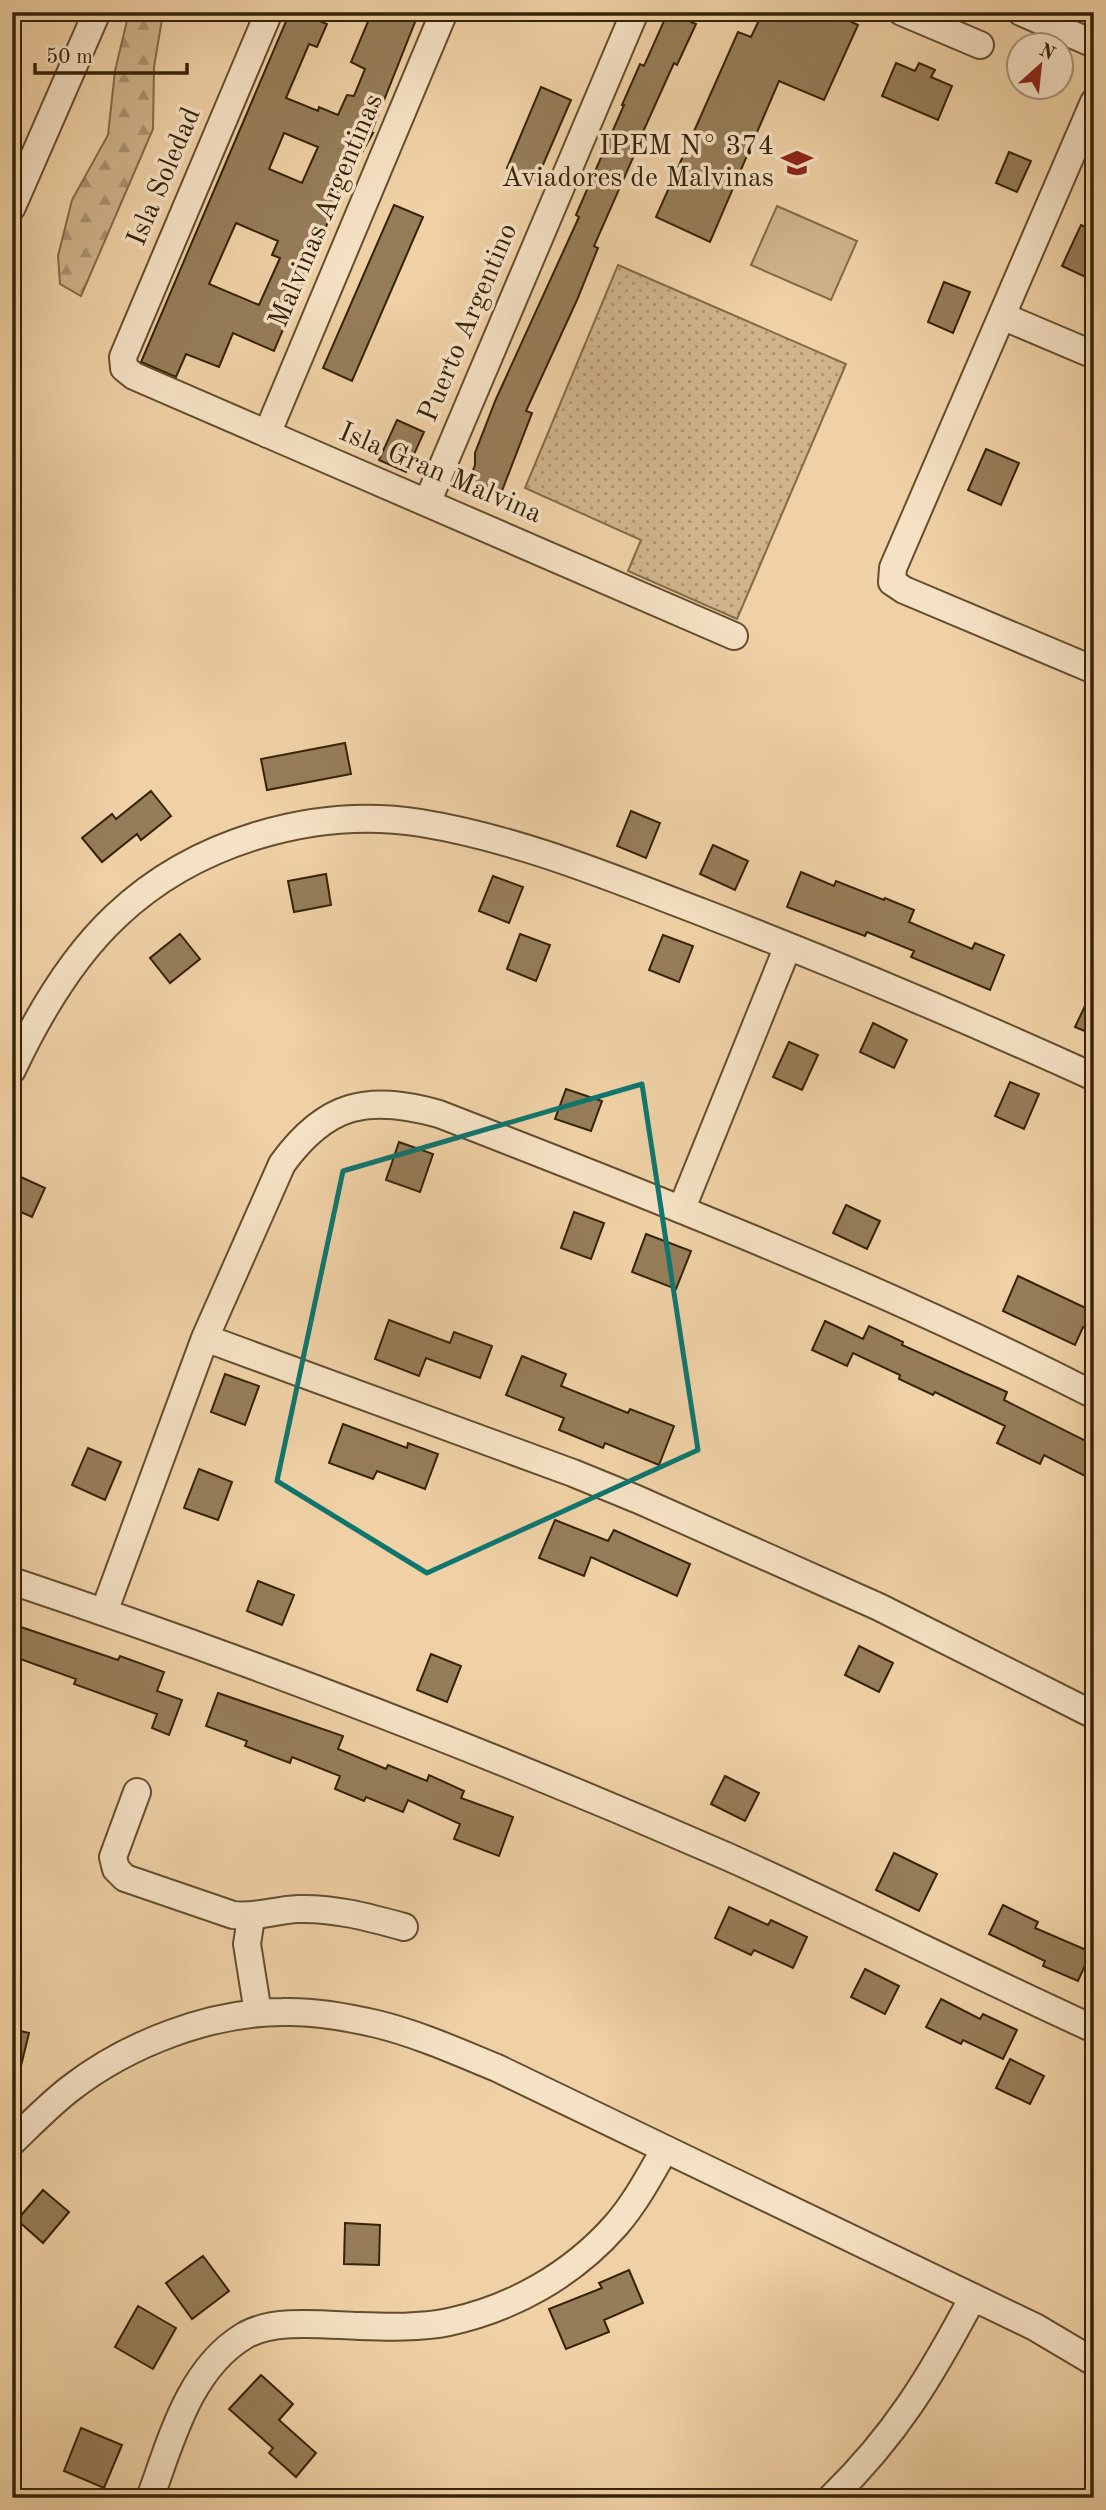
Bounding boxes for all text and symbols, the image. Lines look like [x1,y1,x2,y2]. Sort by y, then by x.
scale bar [35,32,187,76]
north arrow [1004,32,1074,102]
text: N [1036,41,1058,65]
text: 50 m [46,47,93,68]
street label: Malvinas Argentinas [265,90,389,332]
street label: Isla Soledad [123,104,207,250]
place label: IPEM N° 374 Aviadores de Malvinas [502,133,774,193]
school or university icon: IPEM N° 374 Aviadores de Malvinas [780,146,814,180]
street label: Puerto Argentino [415,220,523,426]
street label: Isla Gran Malvina [335,419,546,529]

